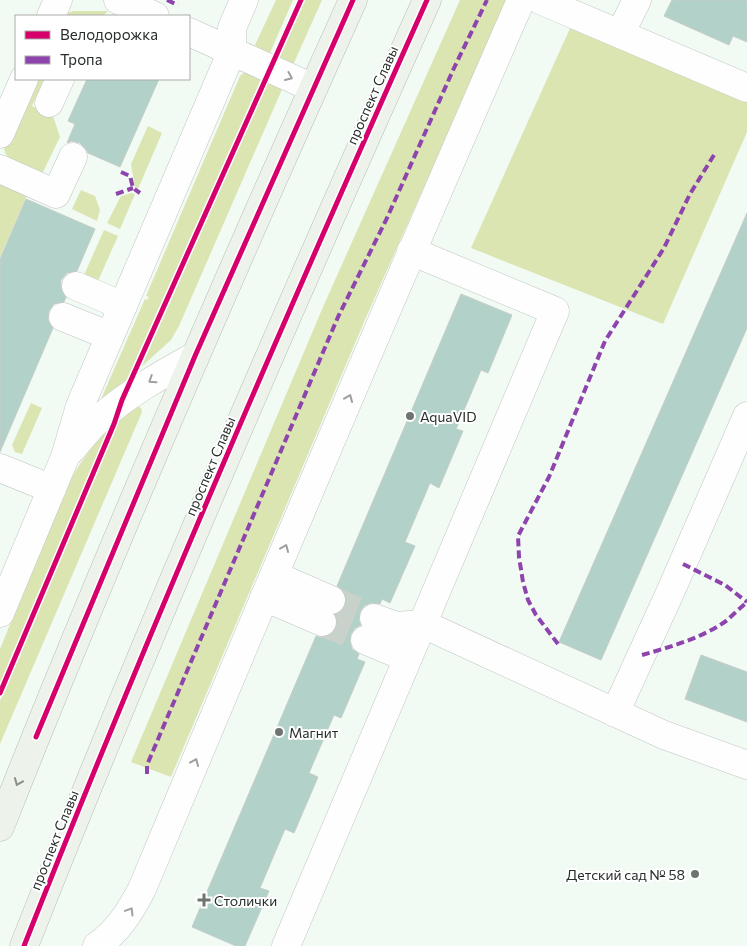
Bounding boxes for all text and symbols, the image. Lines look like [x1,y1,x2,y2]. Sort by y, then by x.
legend [15,15,190,80]
text: Велодорожка [60,25,158,43]
street label: проспект Славы [343,43,401,147]
text: Тропа [60,50,102,68]
one-way arrow [284,70,293,81]
one-way arrow [149,374,158,383]
one-way arrow [342,394,353,403]
place label: AquaVID [420,408,477,425]
marker: AquaVID [404,410,416,422]
street label: проспект Славы [181,414,239,518]
one-way arrow [279,544,290,553]
place label: Магнит [289,724,339,741]
marker: Магнит [273,726,285,738]
one-way arrow [189,758,199,767]
one-way arrow [14,777,24,786]
street label: проспект Славы [26,788,82,892]
place label: Детский сад № 58 [566,866,685,883]
marker: Детский сад № 58 [689,868,701,880]
place label: Столички [214,892,277,909]
marker: Столички [198,894,210,906]
one-way arrow [124,907,134,916]

